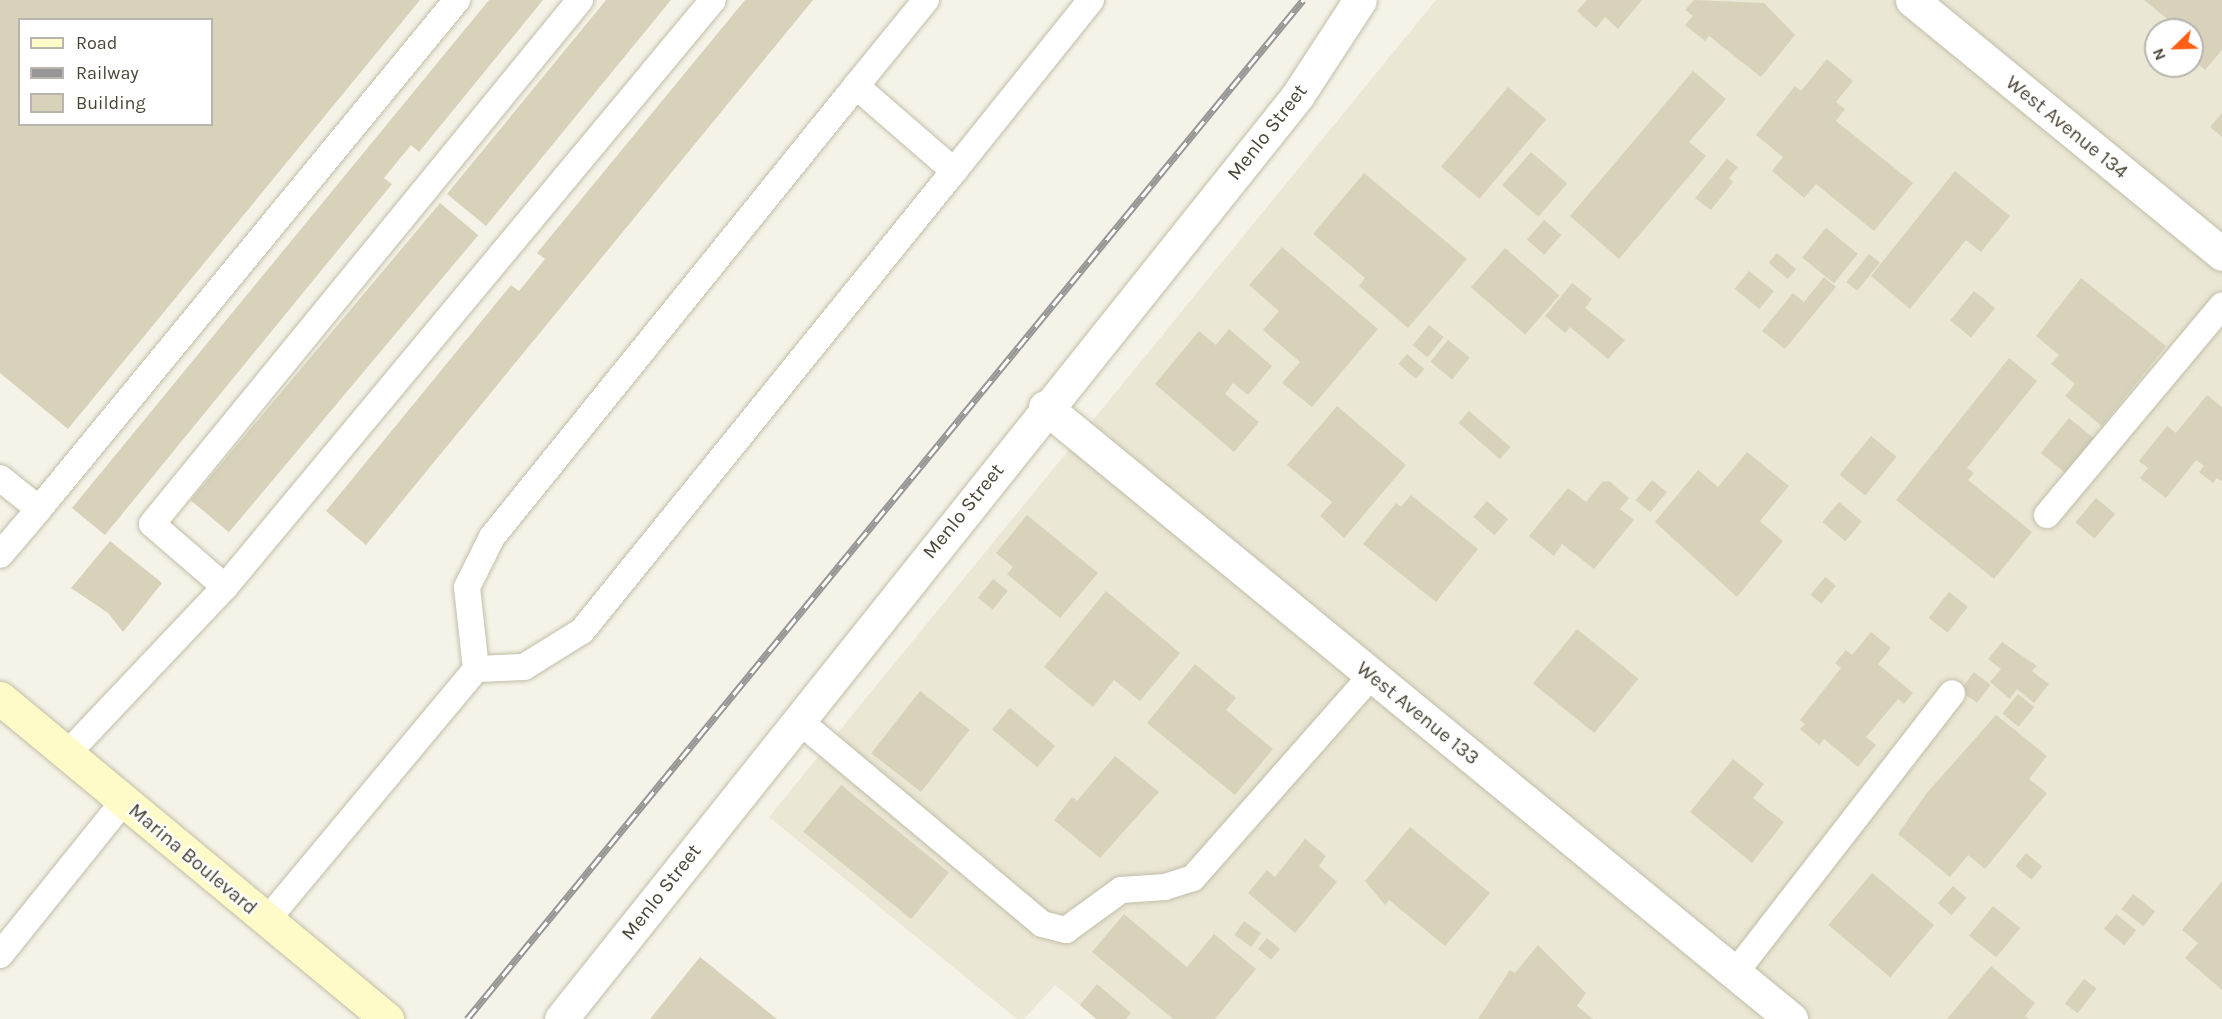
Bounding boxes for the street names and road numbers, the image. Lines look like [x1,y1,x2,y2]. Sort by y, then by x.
street label: West Avenue 134 [2001,70,2133,184]
street label: Menlo Street [1222,79,1312,185]
street label: Menlo Street [917,459,1009,563]
street label: West Avenue 133 [1352,656,1484,770]
street label: Marina Boulevard [124,798,262,920]
street label: Menlo Street [616,839,706,945]

